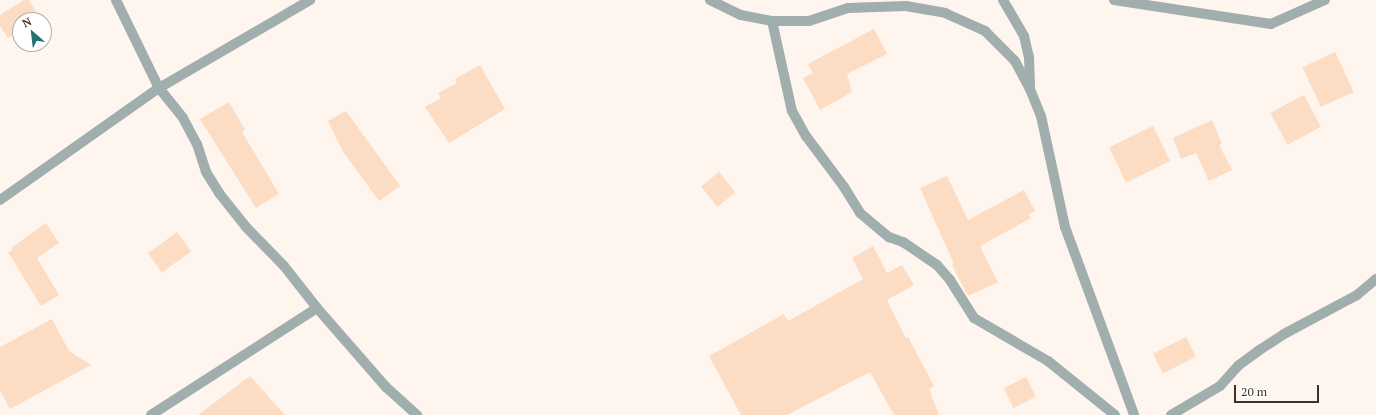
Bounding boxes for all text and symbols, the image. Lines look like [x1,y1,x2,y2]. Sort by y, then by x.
north arrow [12,12,52,52]
text: N [20,14,34,30]
scale bar [1236,377,1321,403]
text: 20 m [1241,384,1267,399]

